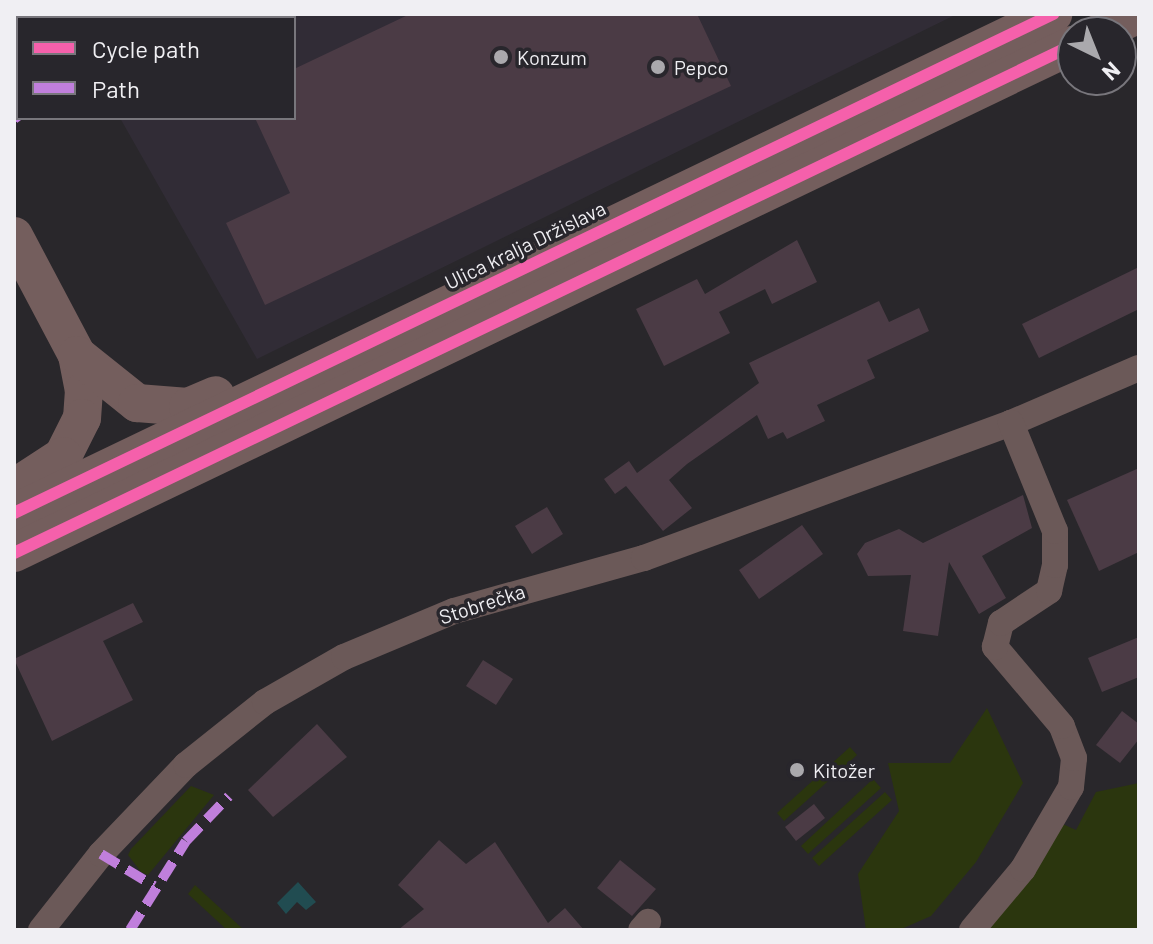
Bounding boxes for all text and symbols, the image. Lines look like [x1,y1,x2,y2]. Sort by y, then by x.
legend [16,16,296,120]
north arrow [1057,16,1137,96]
text: Cycle path [92,34,200,63]
place label: Konzum [517,45,587,69]
marker: Konzum [492,48,510,66]
place label: Pepco [674,55,728,79]
marker: Pepco [649,58,667,76]
text: N [1098,58,1126,87]
text: Path [92,74,140,103]
street label: Ulica kralja Držislava [441,196,609,294]
street label: Stobrečka [436,579,528,629]
place label: Kitožer [813,758,875,782]
marker: Kitožer [788,761,806,779]

